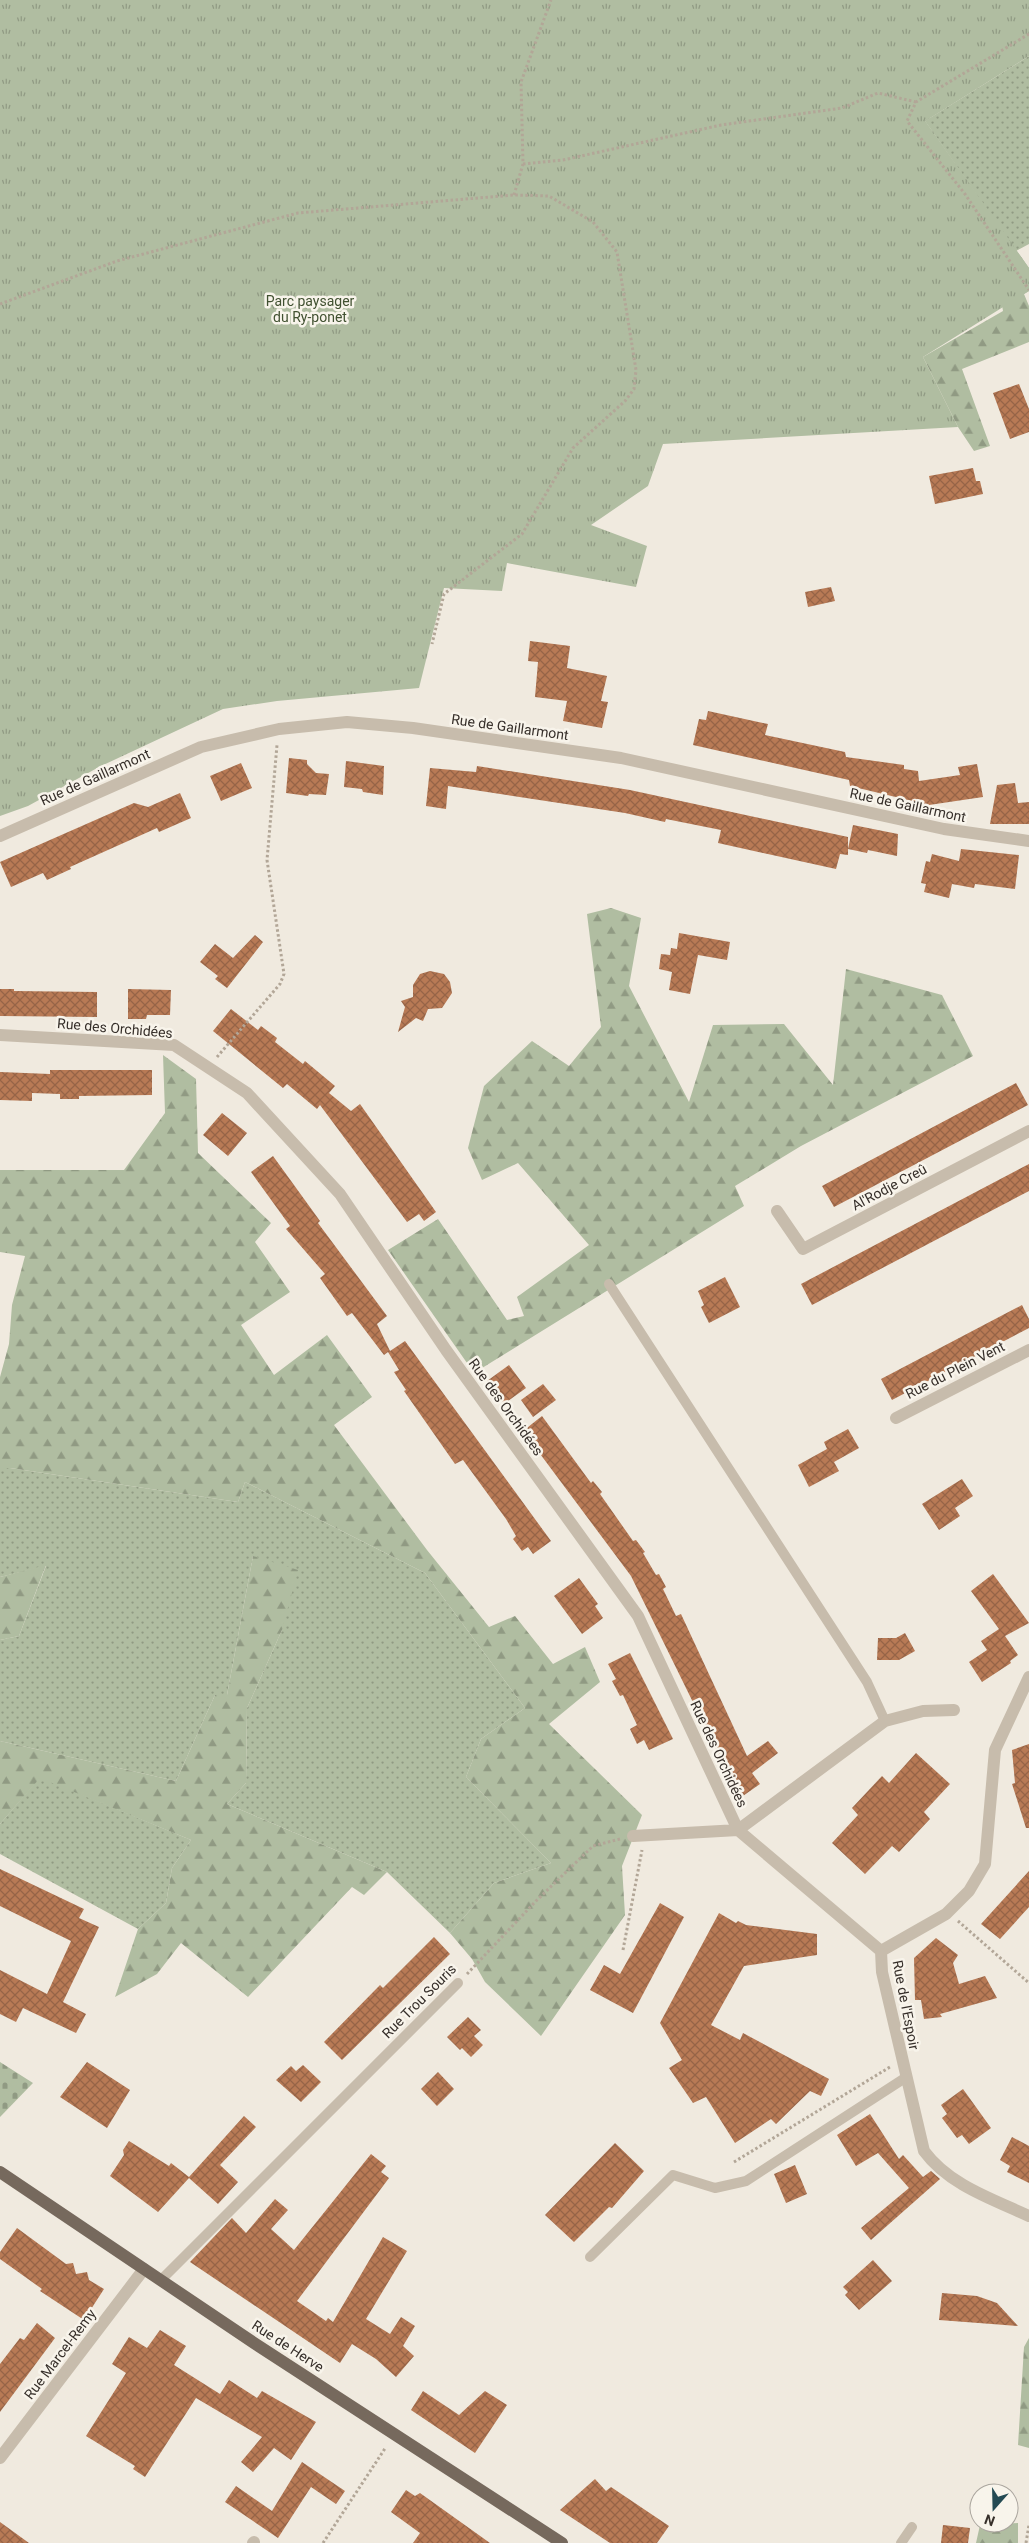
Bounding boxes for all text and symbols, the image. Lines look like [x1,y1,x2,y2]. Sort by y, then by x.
park label: Parc paysager du Ry-ponet [266,293,355,325]
street label: Rue de Gaillarmont [450,711,570,743]
street label: Rue de Gaillarmont [38,745,153,808]
street label: Rue de Gaillarmont [848,785,968,825]
street label: Rue des Orchidées [57,1015,173,1041]
street label: Al'Rodje Creû [849,1161,929,1213]
street label: Rue du Plein Vent [903,1338,1008,1402]
street label: Rue des Orchidées [465,1355,547,1459]
street label: Rue des Orchidées [687,1698,751,1810]
street label: Rue de l'Espoir [889,1959,923,2051]
street label: Rue Trou Souris [379,1961,459,2041]
street label: Rue Marcel-Remy [21,2305,99,2402]
street label: Rue de Herve [249,2317,327,2375]
north arrow [969,2483,1019,2533]
text: N [982,2511,997,2529]

